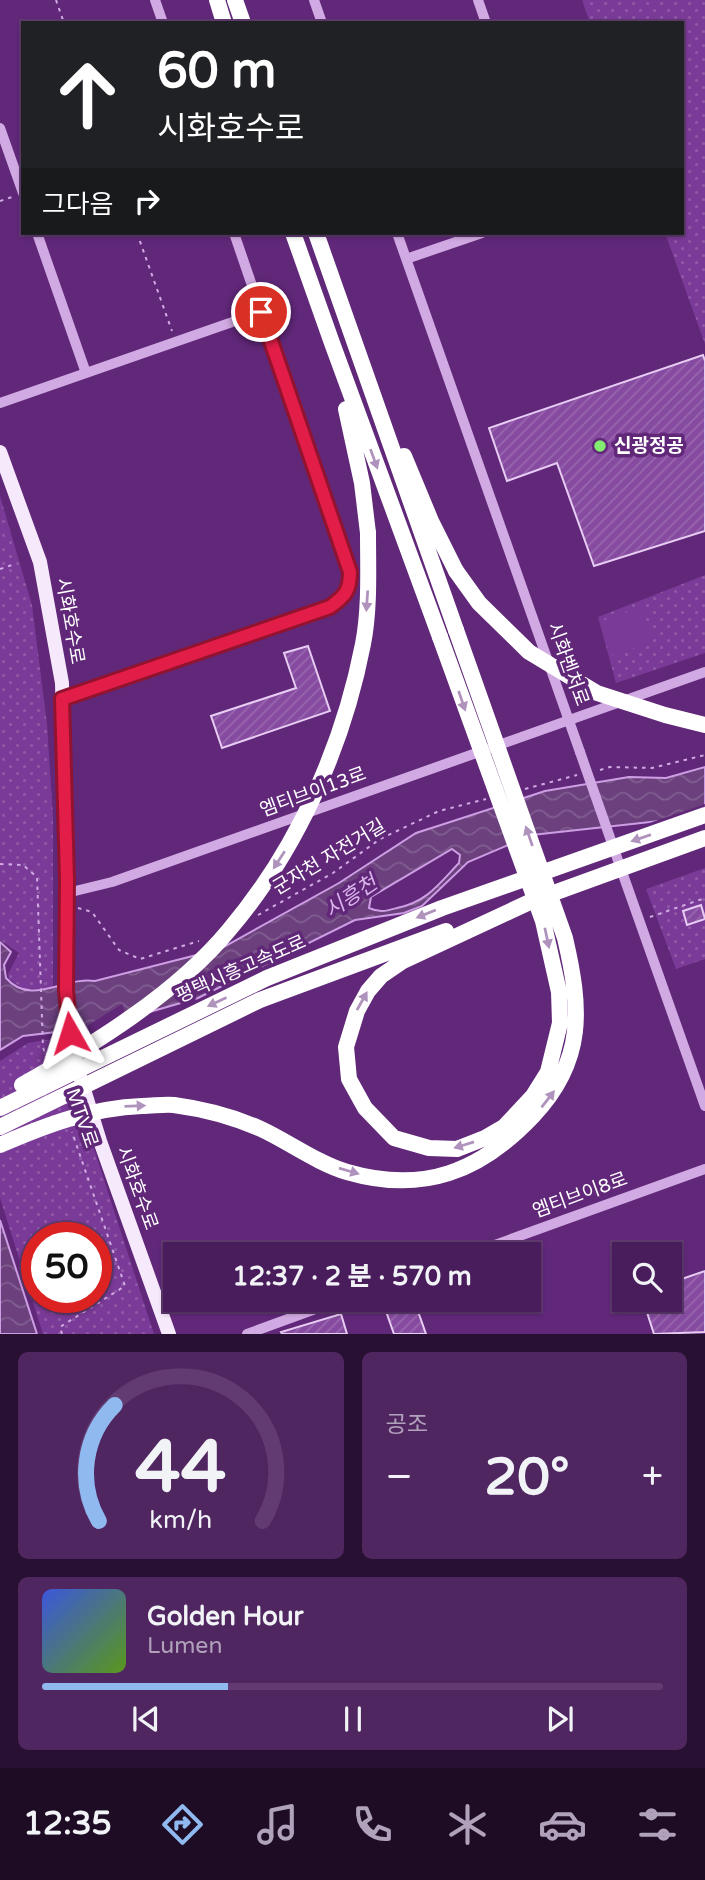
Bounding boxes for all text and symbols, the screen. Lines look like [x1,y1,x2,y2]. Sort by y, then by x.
text: 60 m [157,42,276,101]
icon: ahead [42,49,133,140]
text: 시화호수로 [157,110,304,148]
icon: right [128,182,166,220]
text: 그다음 [42,189,114,220]
pin [231,282,291,342]
icon: arrive [242,293,280,331]
place label: 신광정공 [614,435,684,457]
marker: 신광정공 [592,438,608,454]
one-way arrow [369,448,380,469]
street label: 시화호수로 [52,576,88,666]
one-way arrow [361,590,372,612]
street label: 시화벤처로 [543,619,593,709]
one-way arrow [457,691,468,712]
street label: 엠티브이13로 [257,763,369,821]
street label: 군자천 자전거길 [269,815,389,899]
one-way arrow [524,825,535,846]
one-way arrow [630,833,651,844]
one-way arrow [272,850,285,870]
water label: 시흥천 [320,869,384,924]
one-way arrow [416,909,437,920]
one-way arrow [542,927,553,949]
street label: 평택시흥고속도로 [173,931,309,1007]
one-way arrow [356,992,368,1011]
position arrow [33,996,107,1070]
one-way arrow [206,996,227,1007]
street label: MTV로 [62,1085,102,1151]
one-way arrow [540,1090,555,1108]
one-way arrow [124,1101,146,1112]
one-way arrow [453,1141,474,1151]
street label: 시화호수로 [112,1143,162,1233]
one-way arrow [339,1166,361,1177]
street label: 엠티브이8로 [530,1168,630,1222]
speed limit sign: 50 [21,1222,112,1313]
map controls [612,1242,682,1312]
button: search [612,1242,682,1312]
text: 12:37 · 2 분 · 570 m [232,1261,472,1292]
text: 공조 [386,1411,428,1439]
text: 44 [135,1425,226,1513]
text: 20° [485,1446,570,1509]
text: − [386,1454,413,1500]
text: + [642,1454,663,1500]
text: km/h [149,1505,212,1535]
text: Golden Hour [147,1601,304,1632]
text: Lumen [147,1632,222,1660]
icon: previous [127,1700,165,1738]
icon: pause [334,1700,372,1738]
icon: next [541,1700,579,1738]
icon: directions [158,1800,207,1849]
icon: music [253,1800,302,1849]
icon: phone [348,1800,397,1849]
icon: climate [443,1800,492,1849]
icon: car [538,1800,587,1849]
icon: filters [633,1800,682,1849]
text: 12:35 [23,1805,112,1843]

